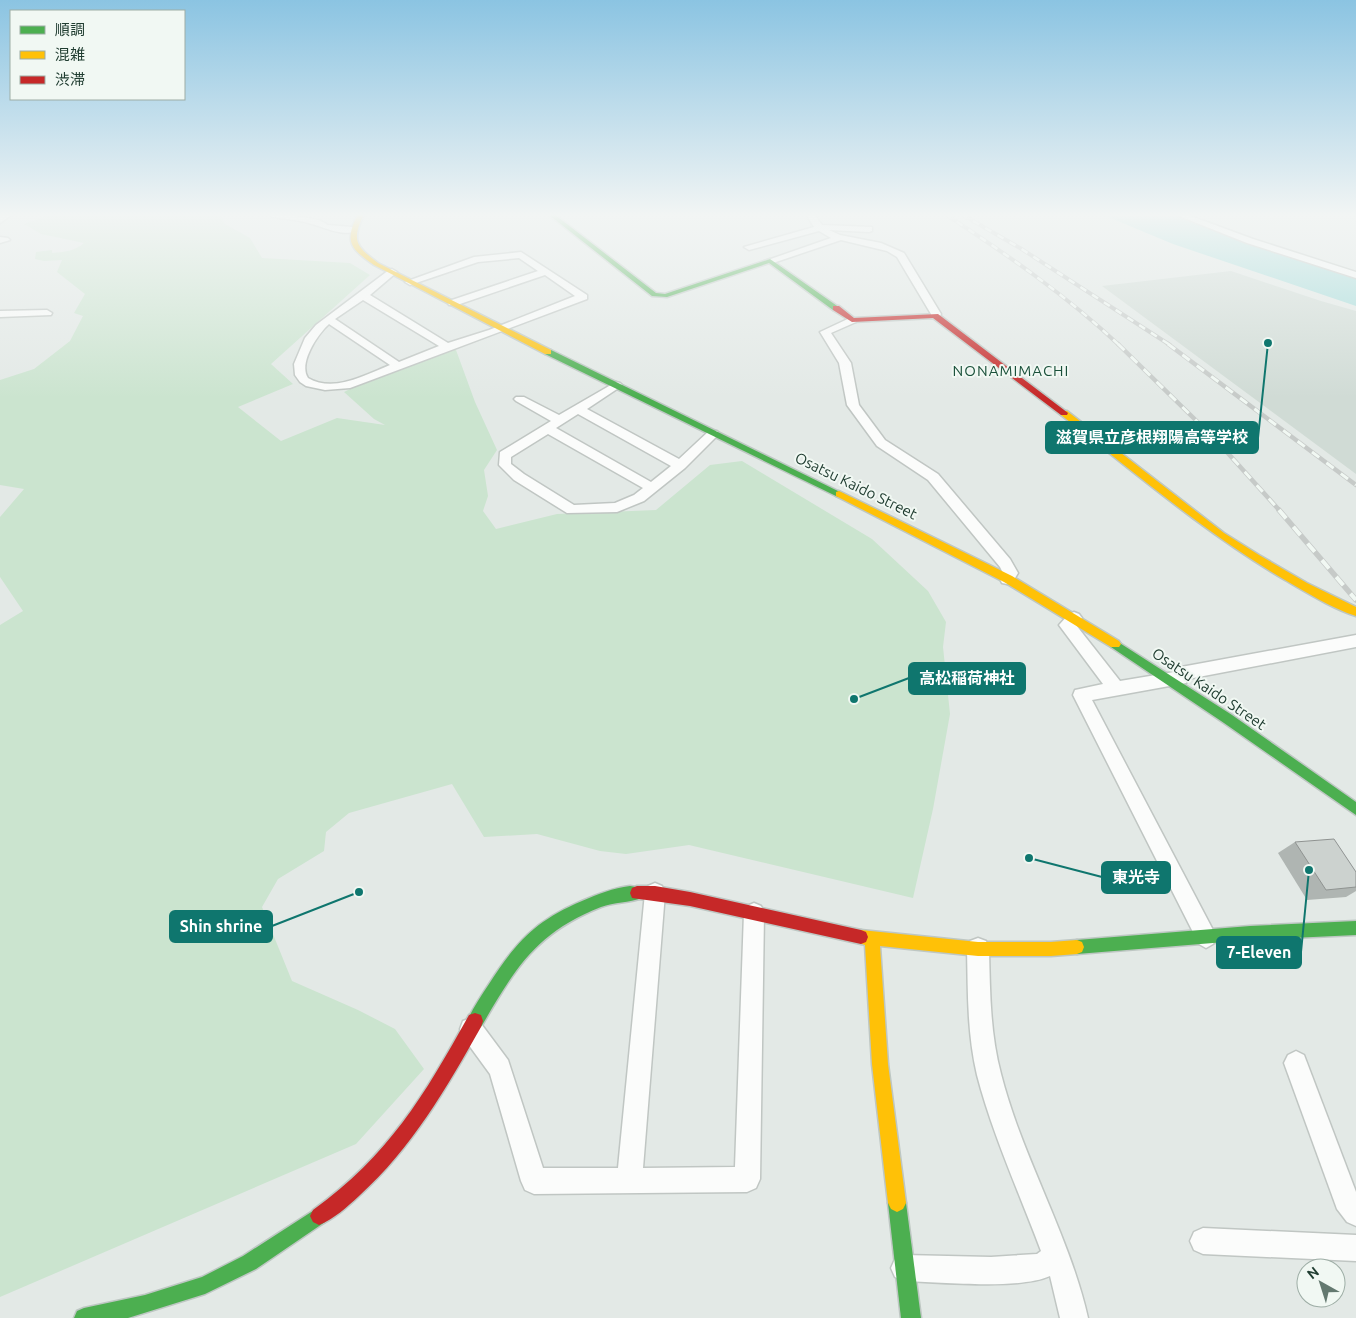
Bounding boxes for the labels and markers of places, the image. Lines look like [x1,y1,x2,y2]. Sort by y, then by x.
callout: 滋賀県立彦根翔陽高等学校 [1046,422,1258,453]
callout: 高松稲荷神社 [909,663,1025,694]
callout: 東光寺 [1102,862,1170,893]
callout: Shin shrine [170,911,272,942]
callout: 7-Eleven [1217,937,1301,968]

